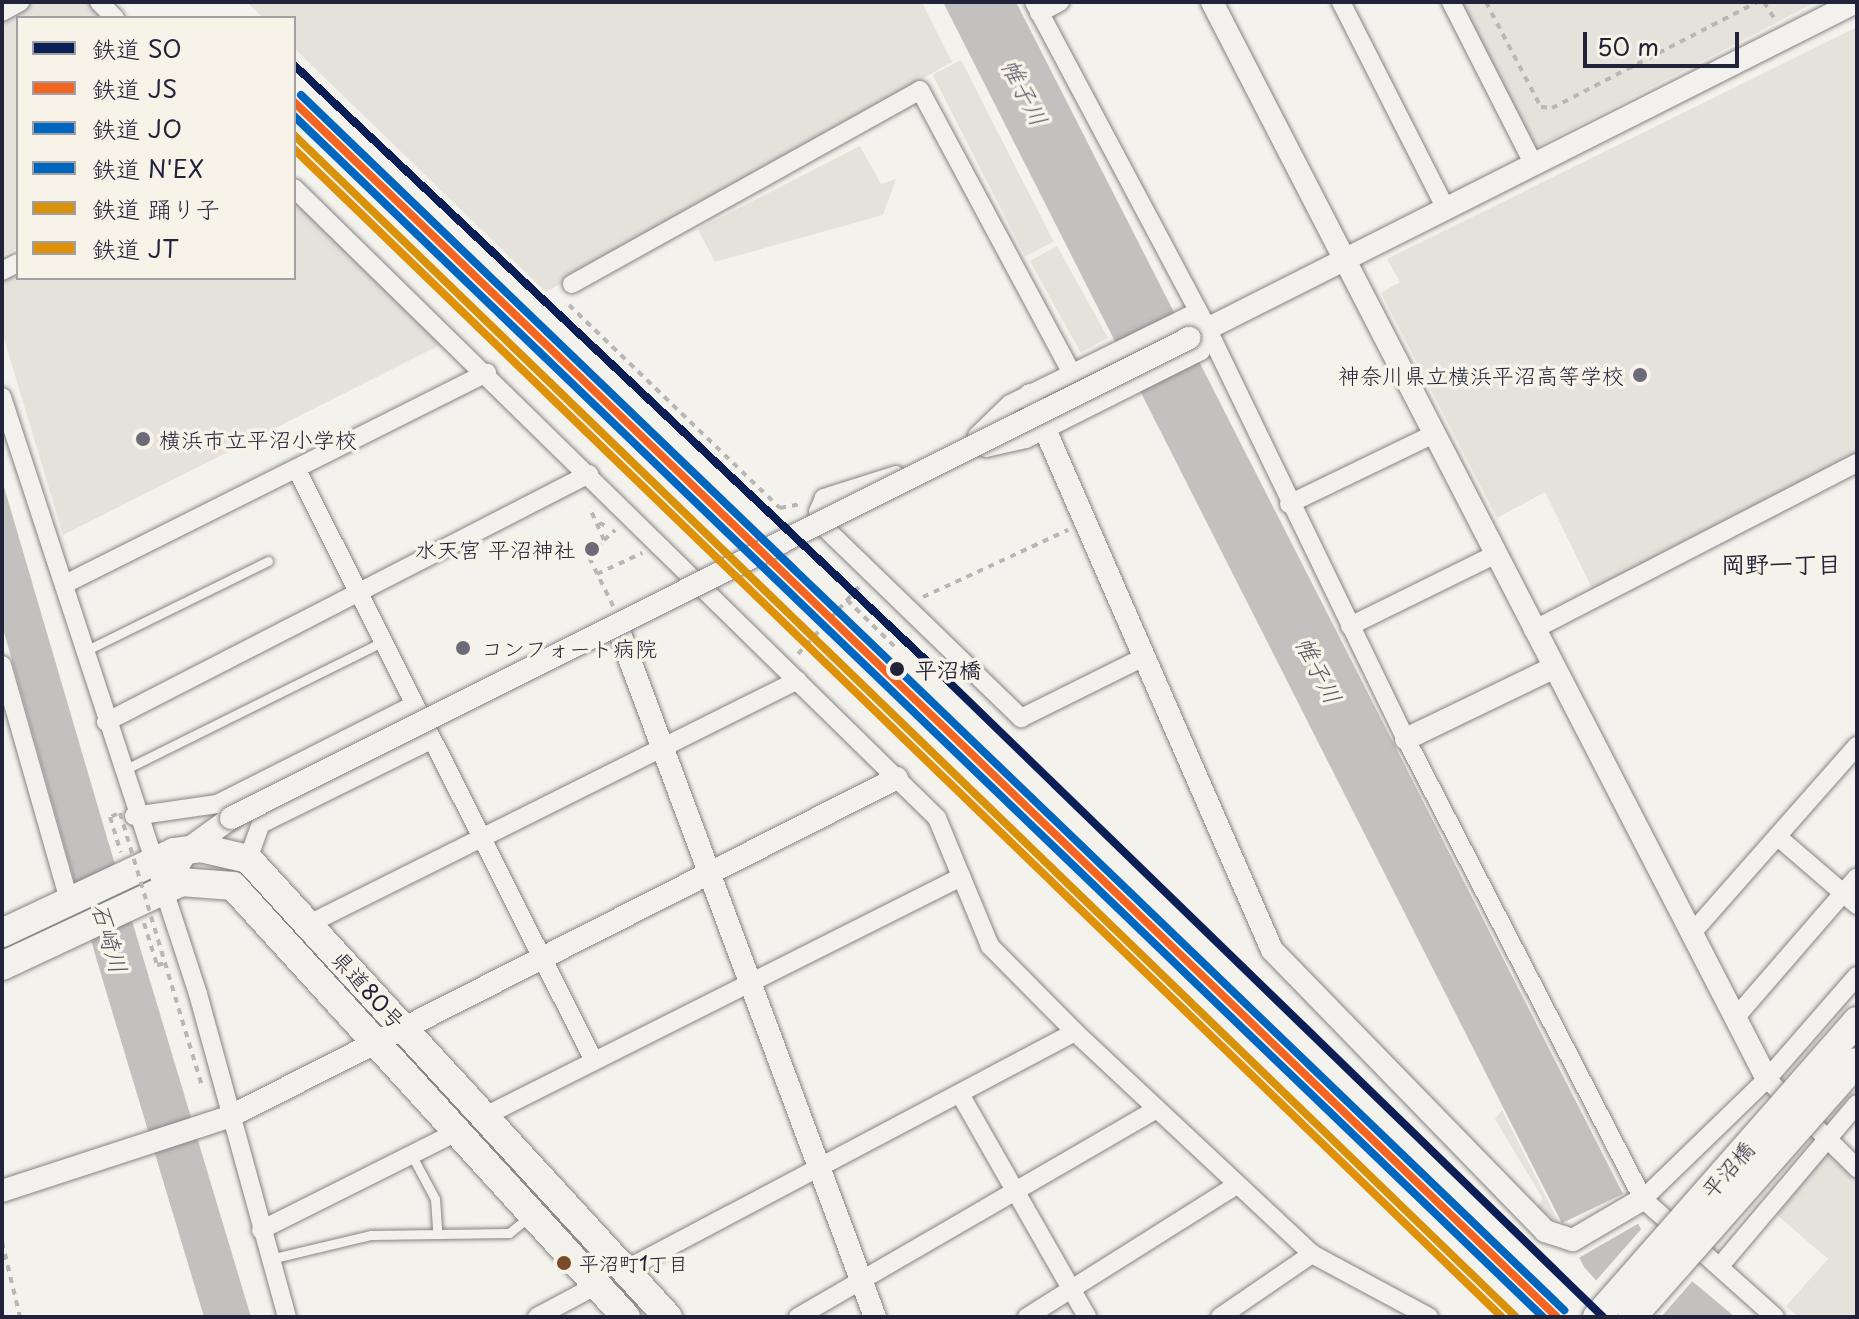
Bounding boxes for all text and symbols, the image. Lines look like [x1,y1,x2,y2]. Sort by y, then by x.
legend [16,16,296,280]
scale bar [1587,16,1743,66]
text: 50 m [1597,28,1659,64]
text: 鉄道 SO [92,30,182,66]
water label: 帷子川 [996,53,1054,131]
text: 鉄道 JS [92,70,177,106]
text: 鉄道 JO [92,110,182,146]
text: 鉄道 N'EX [92,150,204,186]
text: 鉄道 踊り子 [92,190,220,226]
text: 鉄道 JT [92,230,179,266]
place label: 神奈川県立横浜平沼高等学校 [1338,362,1624,388]
marker: 神奈川県立横浜平沼高等学校 [1631,366,1649,384]
place label: 横浜市立平沼小学校 [159,426,357,452]
marker: 横浜市立平沼小学校 [134,430,152,448]
place label: 水天宮 平沼神社 [415,536,576,562]
marker: 水天宮 平沼神社 [583,540,601,558]
district label: 岡野一丁目 [1721,550,1841,578]
water label: 帷子川 [1290,631,1348,709]
place label: コンフォート病院 [481,635,657,661]
marker: コンフォート病院 [452,637,474,659]
place label: 平沼橋 [915,656,981,682]
marker: 平沼橋 [886,658,908,680]
water label: 石崎川 [86,899,134,977]
street label: 県道80号 [327,945,411,1033]
street label: 平沼橋 [1695,1135,1759,1203]
place label: 平沼町1丁目 [579,1251,688,1275]
marker: 平沼町1丁目 [556,1255,572,1271]

